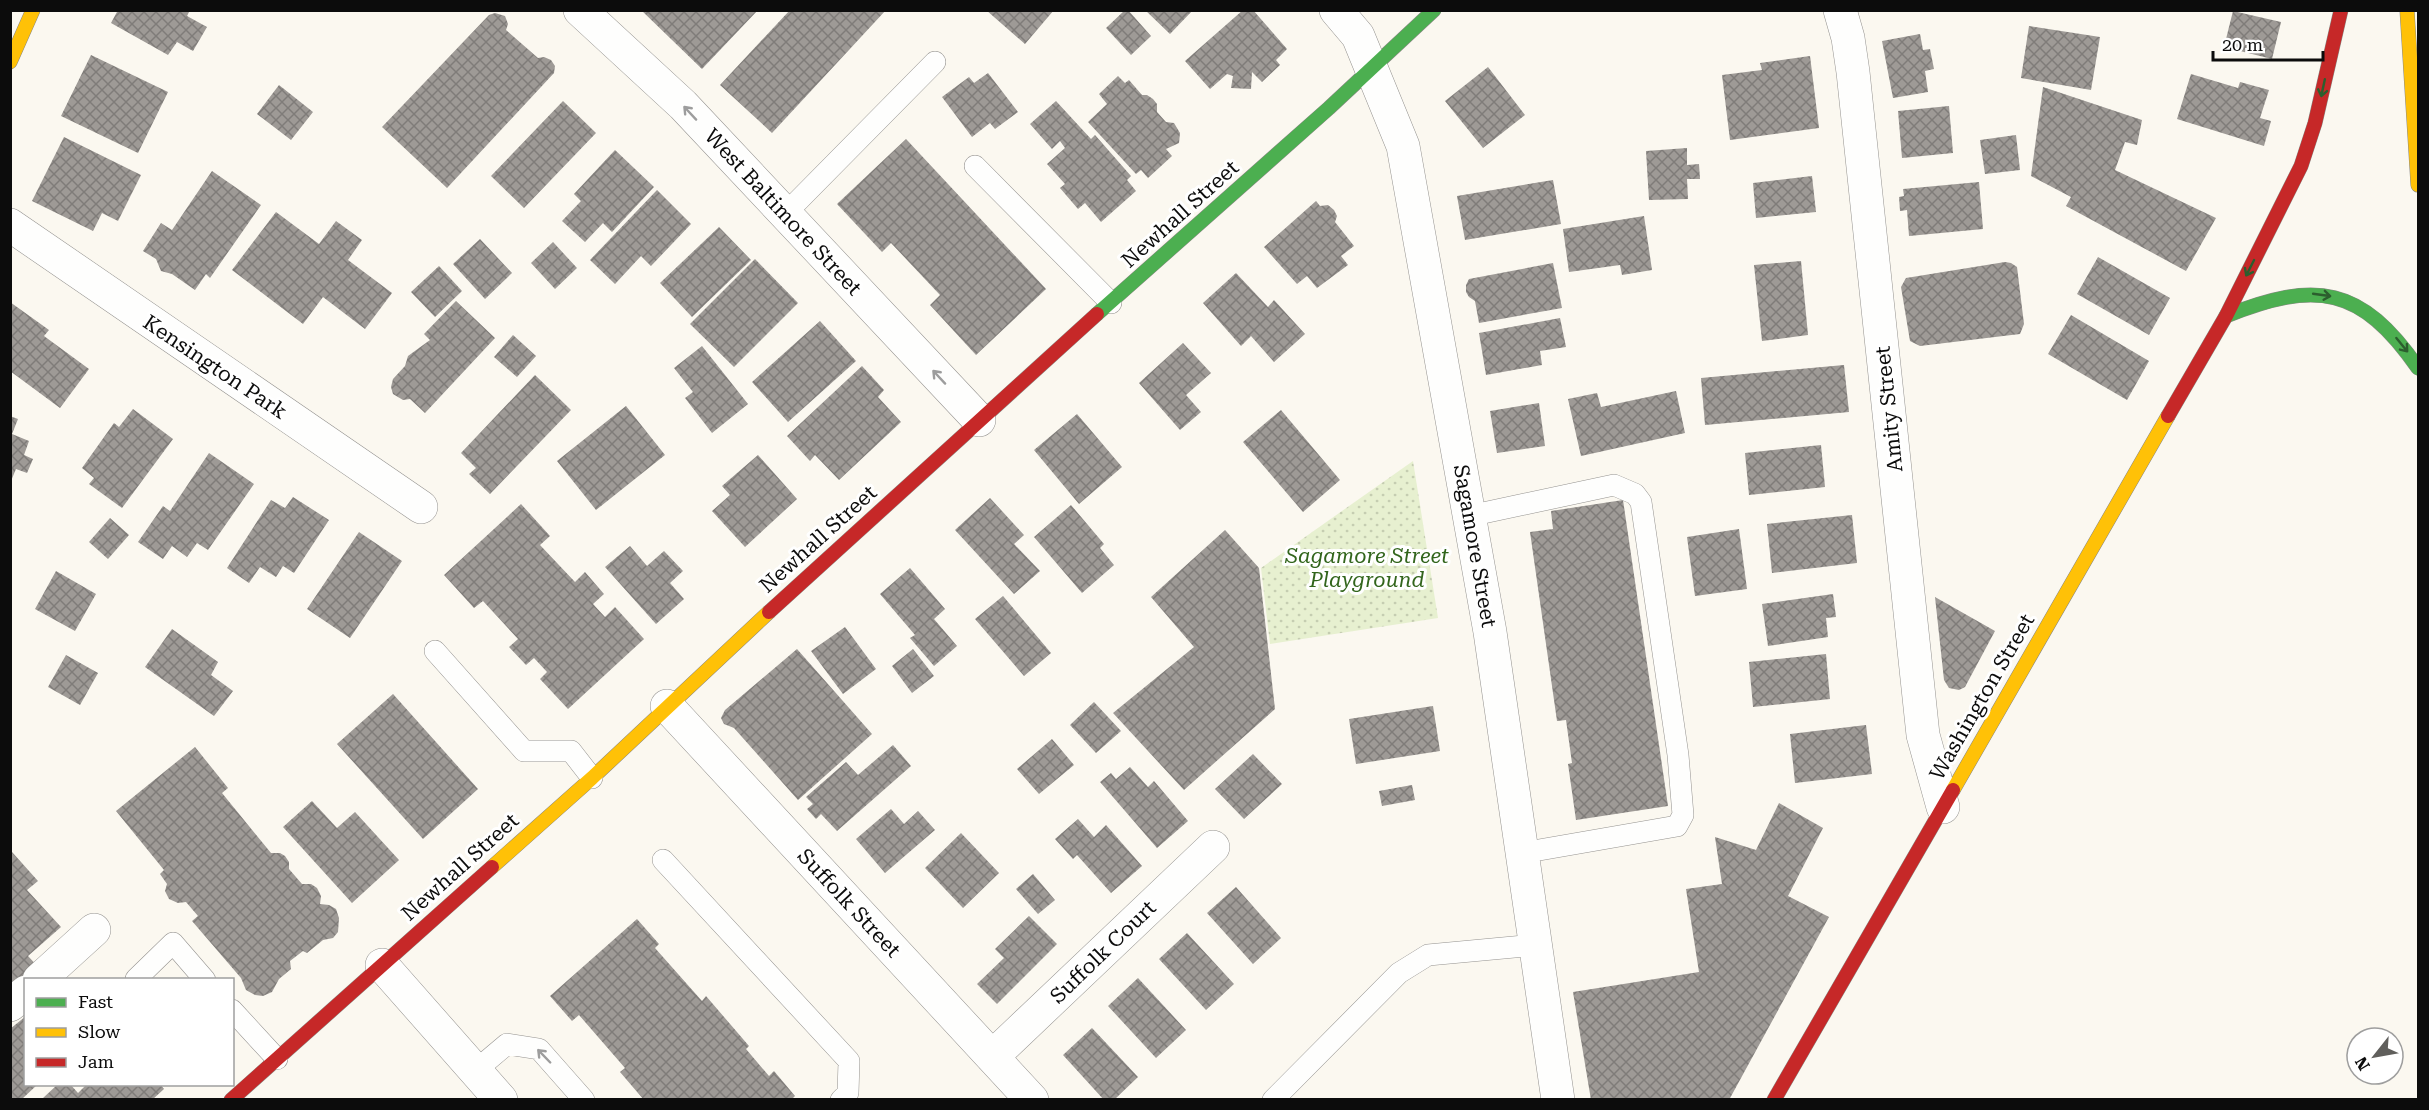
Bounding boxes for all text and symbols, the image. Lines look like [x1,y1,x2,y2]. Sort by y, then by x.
scale bar [2213,24,2322,62]
text: 20 m [2222,34,2263,55]
one-way arrow [2317,78,2329,97]
one-way arrow [683,106,697,121]
street label: West Baltimore Street [700,124,867,300]
street label: Newhall Street [1117,155,1243,273]
one-way arrow [2244,259,2256,277]
one-way arrow [2312,289,2331,300]
street label: Kensington Park [139,310,291,424]
one-way arrow [2396,337,2409,353]
street label: Amity Street [1870,345,1908,473]
one-way arrow [932,370,946,385]
street label: Sagamore Street [1449,463,1501,630]
street label: Newhall Street [755,480,881,598]
park label: Sagamore Street Playground [1284,544,1449,592]
street label: Washington Street [1925,610,2039,784]
street label: Newhall Street [397,808,523,926]
street label: Suffolk Street [793,844,905,962]
street label: Suffolk Court [1045,896,1161,1008]
legend [24,978,234,1086]
text: Fast [78,991,113,1012]
text: Slow [78,1021,120,1042]
north arrow [2345,1026,2405,1086]
one-way arrow [537,1049,552,1064]
text: Jam [78,1051,114,1072]
text: N [2351,1053,2374,1074]

